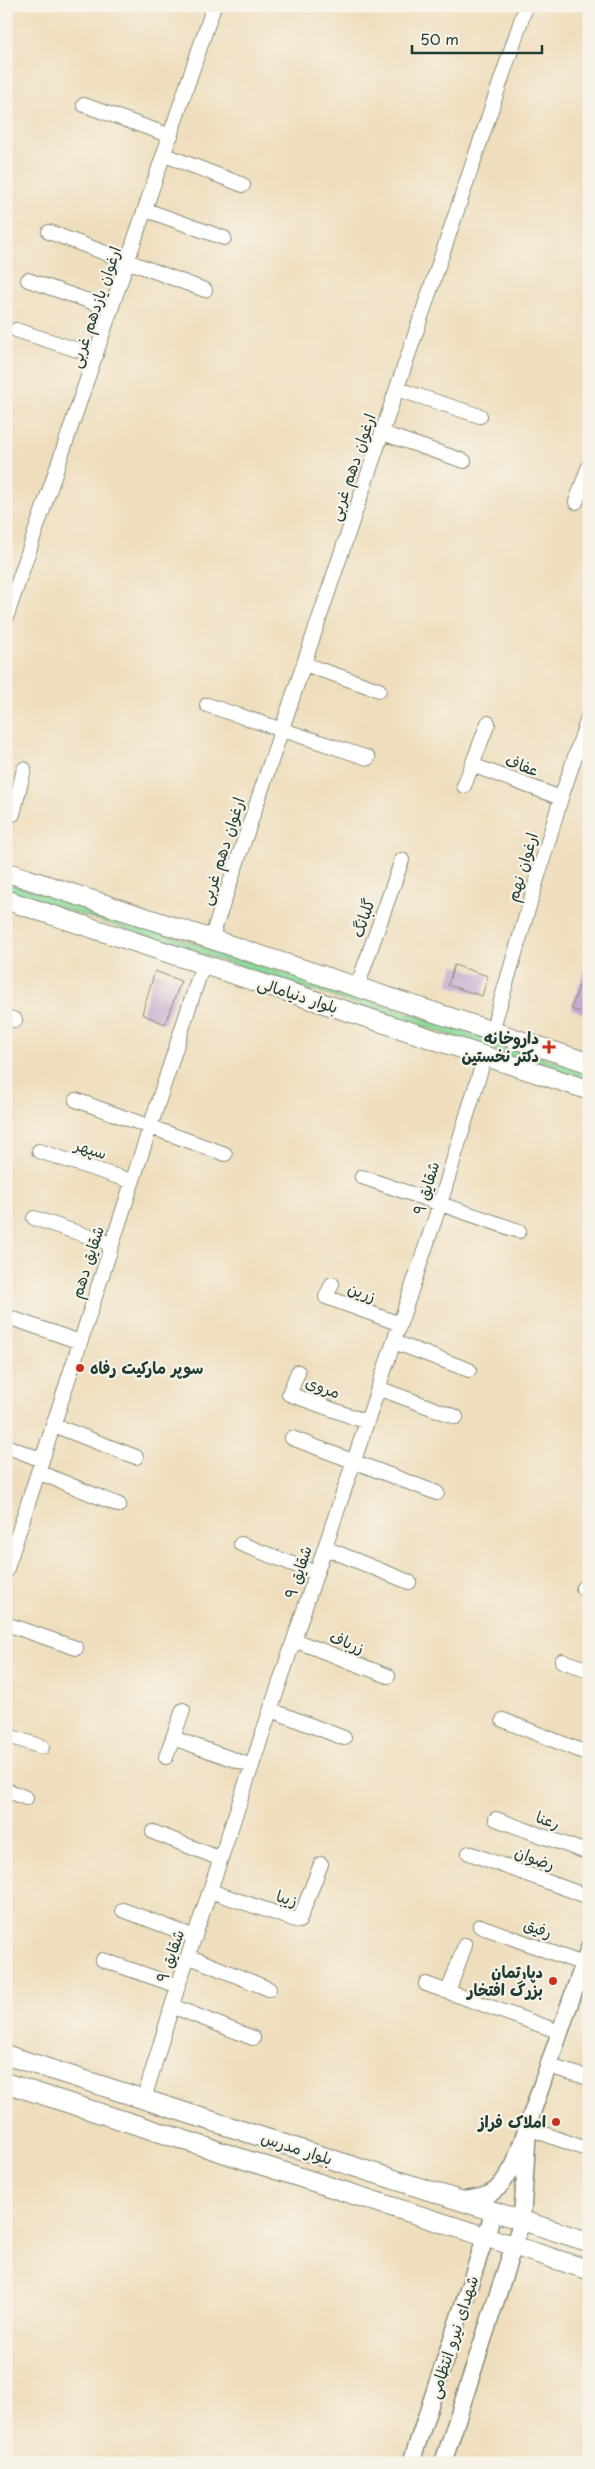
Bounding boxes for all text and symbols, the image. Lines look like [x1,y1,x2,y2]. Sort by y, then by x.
scale bar [412,22,542,54]
text: 50 m [420,27,459,50]
street label: ارغوان یازدهم غربی [62,243,128,371]
street label: ارغوان دهم غربی [321,410,383,524]
street label: عفاف [502,747,542,781]
street label: ارغوان دهم غربی [192,794,252,908]
street label: ارغوان نهم [499,829,545,905]
street label: گلبانگ [344,895,380,940]
street label: بلوار دنیامالی [255,970,342,1018]
place label: داروخانه دکتر نخستین [461,1025,539,1067]
marker: داروخانه دکتر نخستین [543,1041,555,1053]
street label: سپهر [70,1131,110,1164]
street label: شقایق ۹ [406,1158,445,1217]
street label: شقایق دهم [63,1222,111,1302]
street label: زرین [345,1275,380,1307]
place label: سوپر مارکیت رفاه [90,1355,203,1379]
marker: سوپر مارکیت رفاه [74,1362,86,1374]
street label: مروی [303,1369,344,1403]
street label: شقایق ۹ [277,1542,317,1601]
street label: زرباف [326,1623,368,1659]
street label: رعنا [533,1804,564,1835]
street label: رضوان [512,1839,559,1875]
street label: زیبا [274,1883,300,1911]
street label: رفیق [521,1911,556,1943]
street label: شقایق ۹ [149,1926,189,1985]
place label: دپارتمان بزرگ افتخار [465,1959,543,2001]
marker: دپارتمان بزرگ افتخار [547,1975,559,1987]
place label: املاک فراز [476,2109,546,2133]
marker: املاک فراز [550,2116,562,2128]
street label: بلوار مدرس [259,2124,336,2170]
street label: شهدای نیرو انتظامی [421,2272,483,2401]

